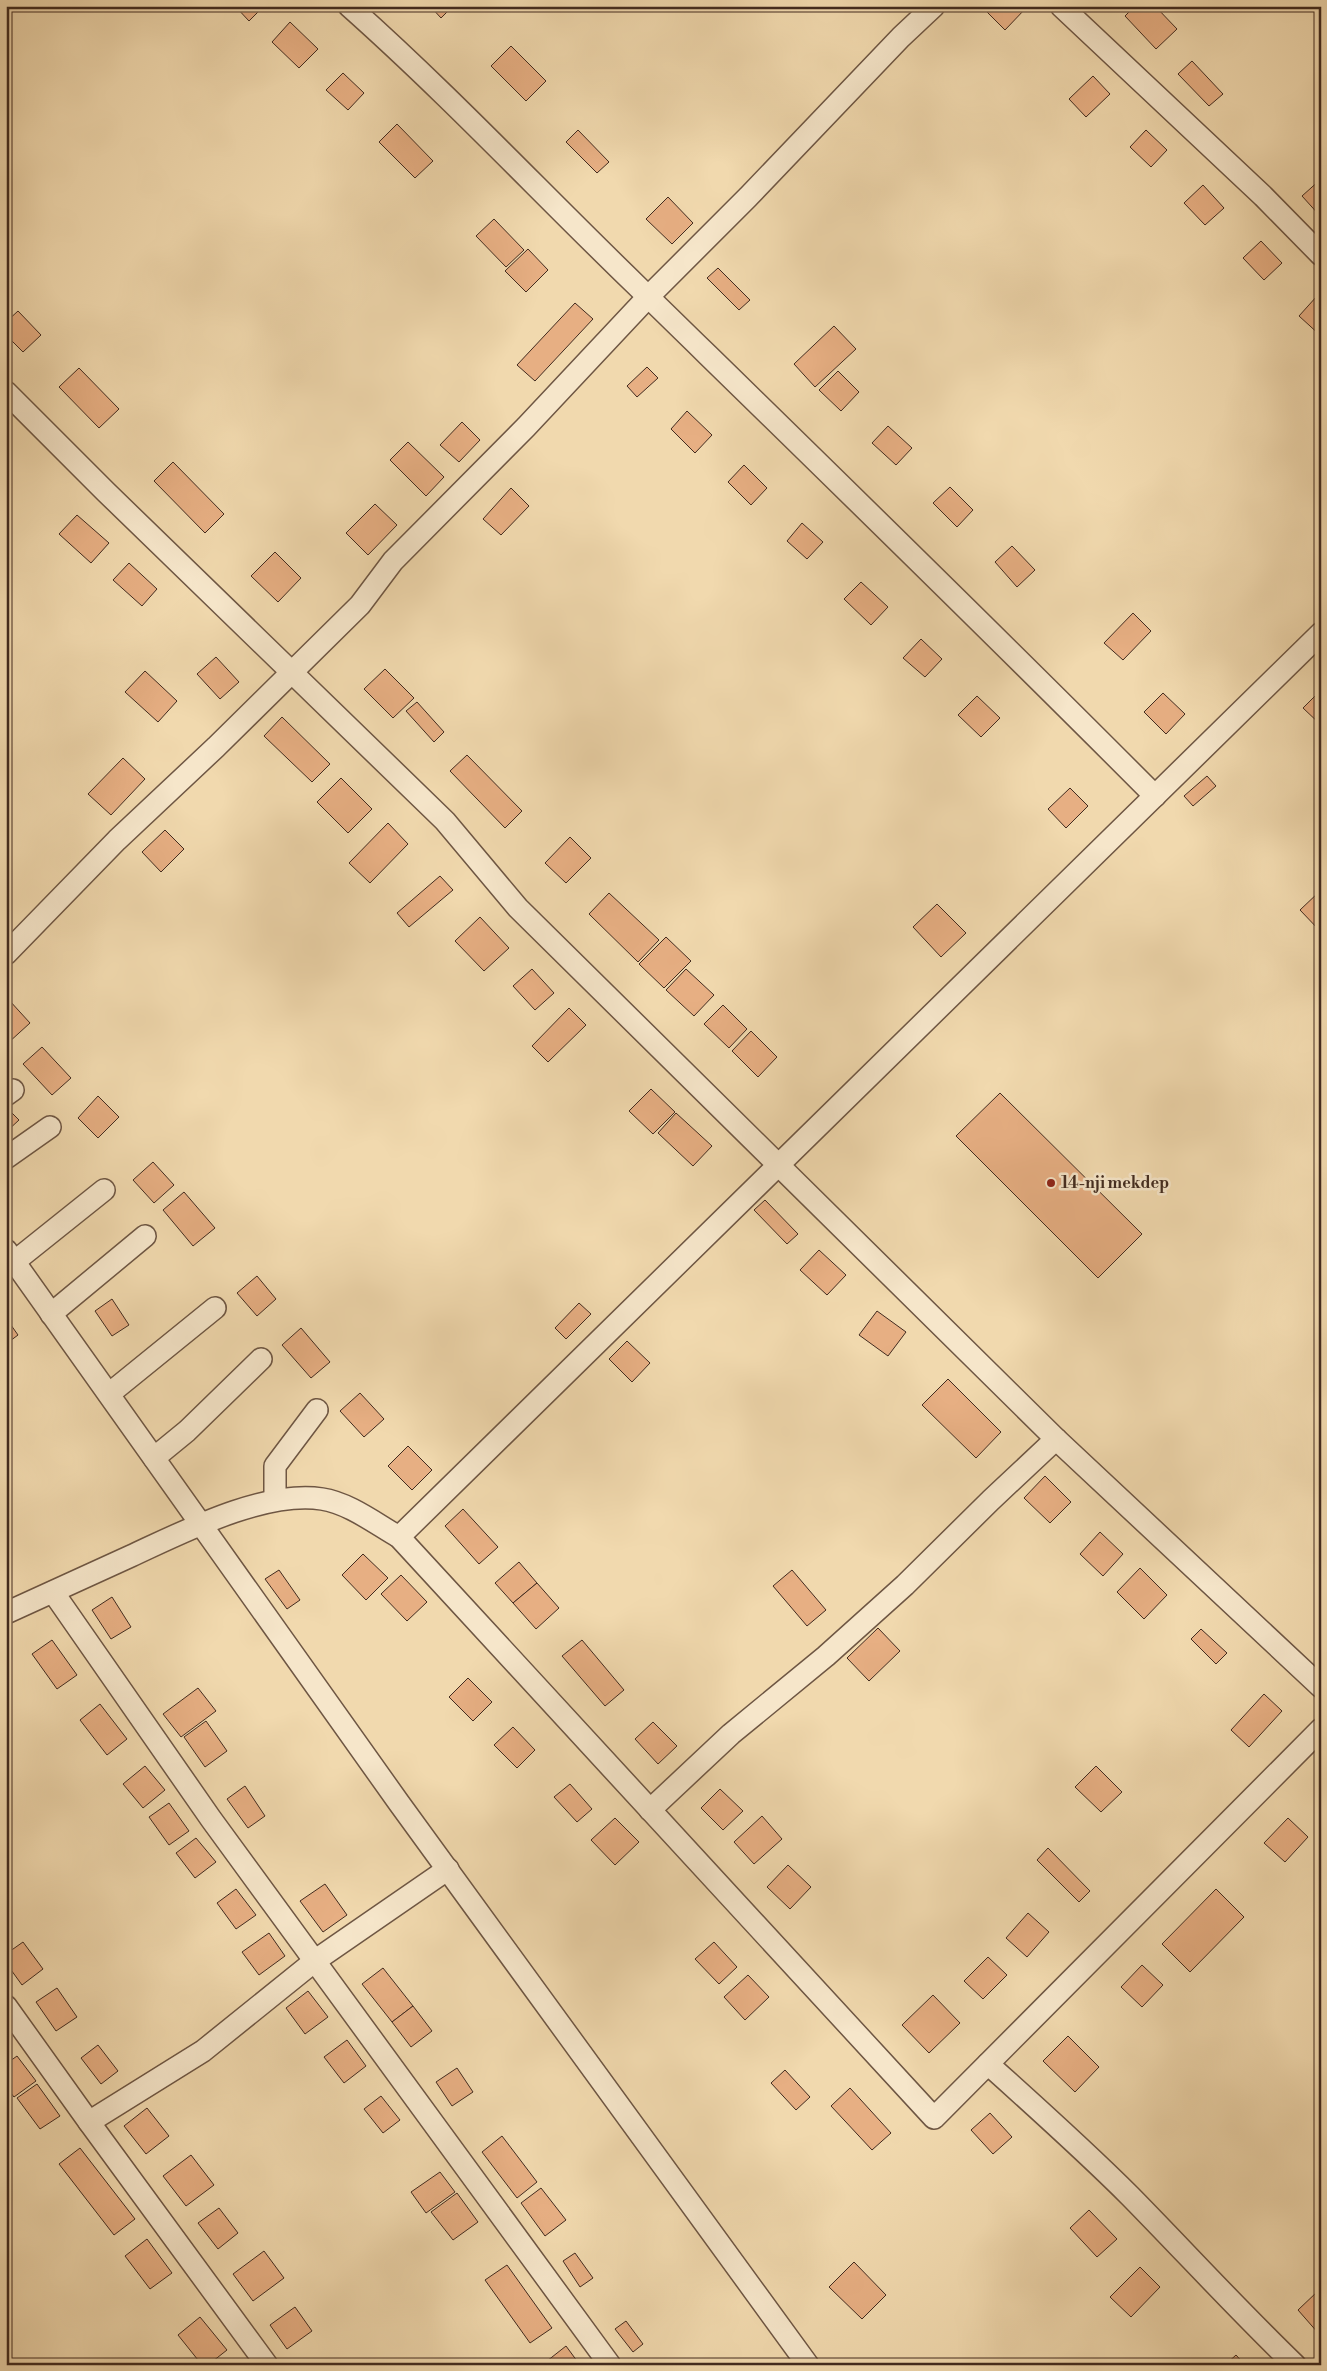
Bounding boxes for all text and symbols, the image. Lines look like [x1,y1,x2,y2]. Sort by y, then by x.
place label: 14-nji mekdep [1061,1173,1169,1193]
marker: 14-nji mekdep [1045,1177,1057,1189]

